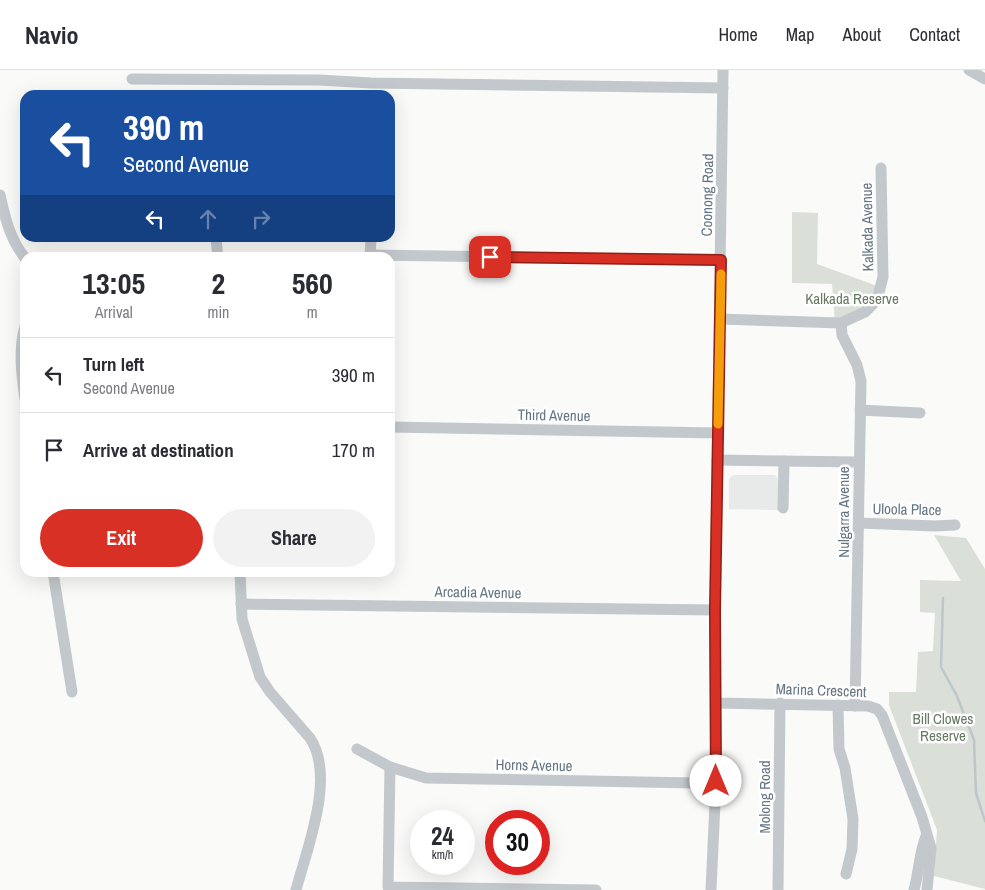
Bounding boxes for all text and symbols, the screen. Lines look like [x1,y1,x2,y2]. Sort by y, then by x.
text: Navio [25,19,79,51]
text: Home [718,22,758,47]
text: Map [786,22,815,47]
text: About [843,22,881,47]
text: Contact [909,22,960,47]
text: 390 m [123,104,204,151]
icon: left [40,110,105,175]
text: Second Avenue [123,149,249,179]
street label: Coonong Road [696,153,718,237]
street label: Kalkada Avenue [856,182,878,272]
icon: left [141,205,169,233]
icon: ahead [194,205,222,233]
icon: right [247,205,275,233]
pin [469,236,511,278]
icon: arrive [476,243,504,271]
text: 13:05 [82,263,145,303]
text: 2 [212,263,225,303]
text: 560 [292,263,333,303]
park label: Kalkada Reserve [805,288,899,309]
text: Arrival [95,301,133,323]
text: min [207,301,229,323]
text: m [307,301,318,323]
text: Turn left [83,351,144,377]
icon: left [40,361,68,389]
text: 390 m [332,362,375,388]
text: Second Avenue [83,377,175,399]
street label: Third Avenue [517,404,591,426]
icon: arrive [40,436,68,464]
text: Arrive at destination [83,437,234,463]
text: 170 m [332,437,375,463]
street label: Nulgarra Avenue [833,466,854,558]
street label: Uloola Place [872,498,942,520]
button: Exit [40,509,203,567]
button: Share [213,509,375,567]
street label: Arcadia Avenue [434,581,522,603]
street label: Marina Crescent [775,678,867,702]
park label: Bill Clowes Reserve [913,708,973,746]
street label: Horns Avenue [495,754,573,776]
position arrow [689,754,741,806]
street label: Molong Road [754,760,775,834]
speed limit sign: 30 [485,810,550,875]
text: 24 [431,819,454,853]
text: km/h [432,847,453,863]

